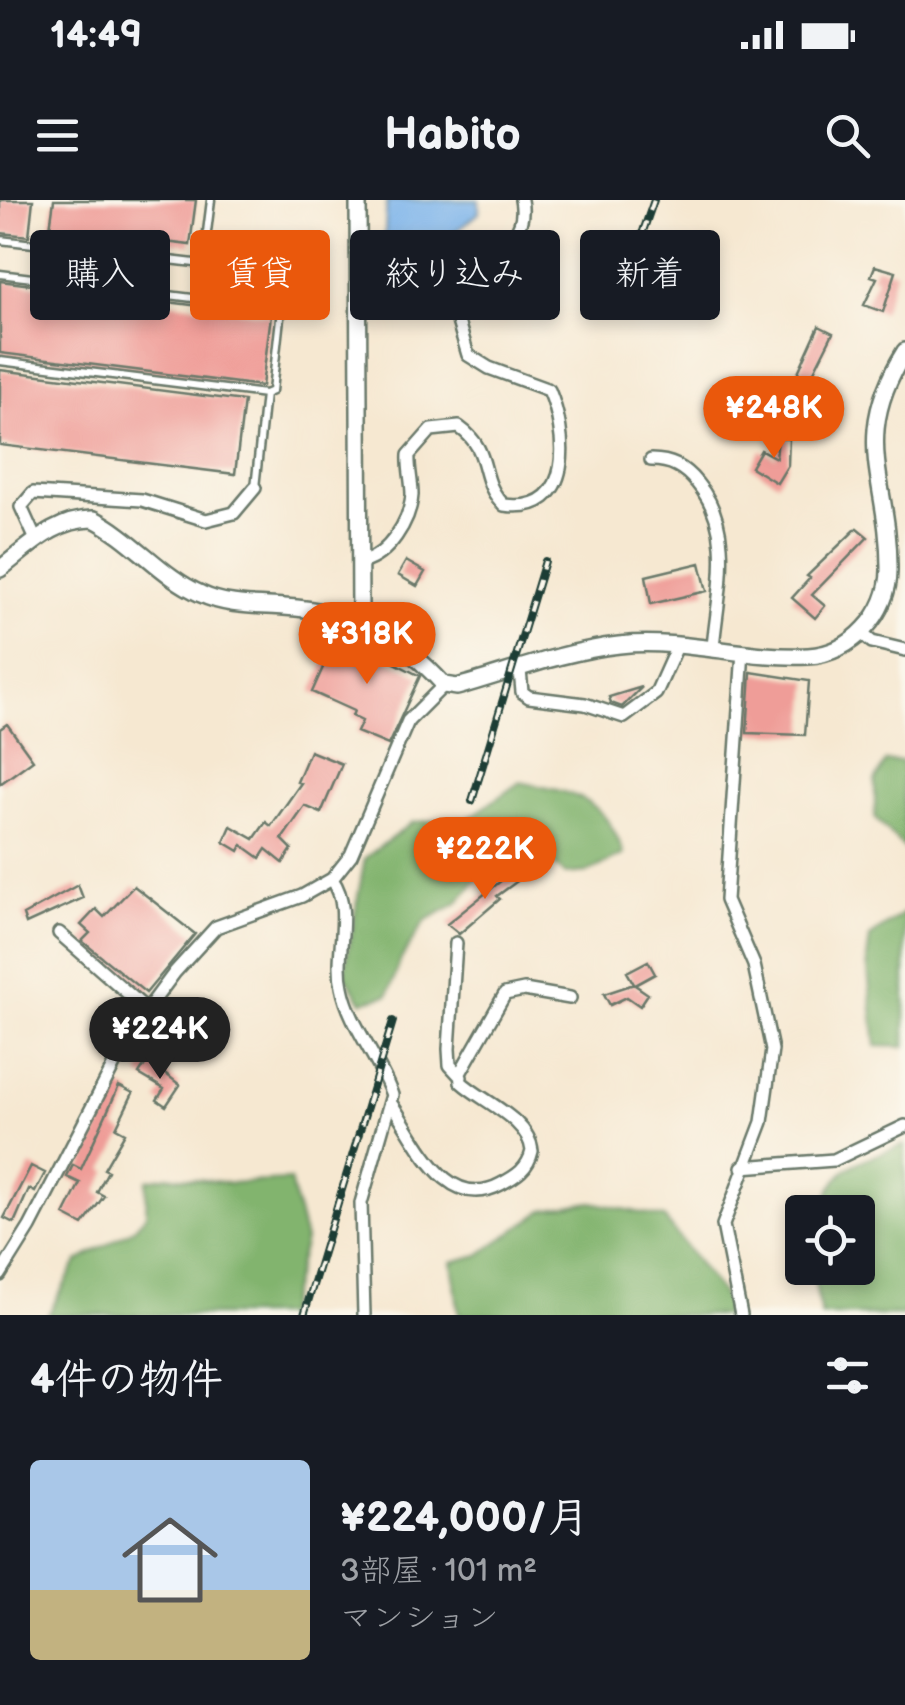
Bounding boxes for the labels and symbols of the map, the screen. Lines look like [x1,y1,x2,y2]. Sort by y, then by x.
pin: ¥248K [704,376,844,461]
pin: ¥318K [297,602,437,687]
pin: ¥222K [415,817,555,902]
pin: ¥224K [90,997,230,1082]

